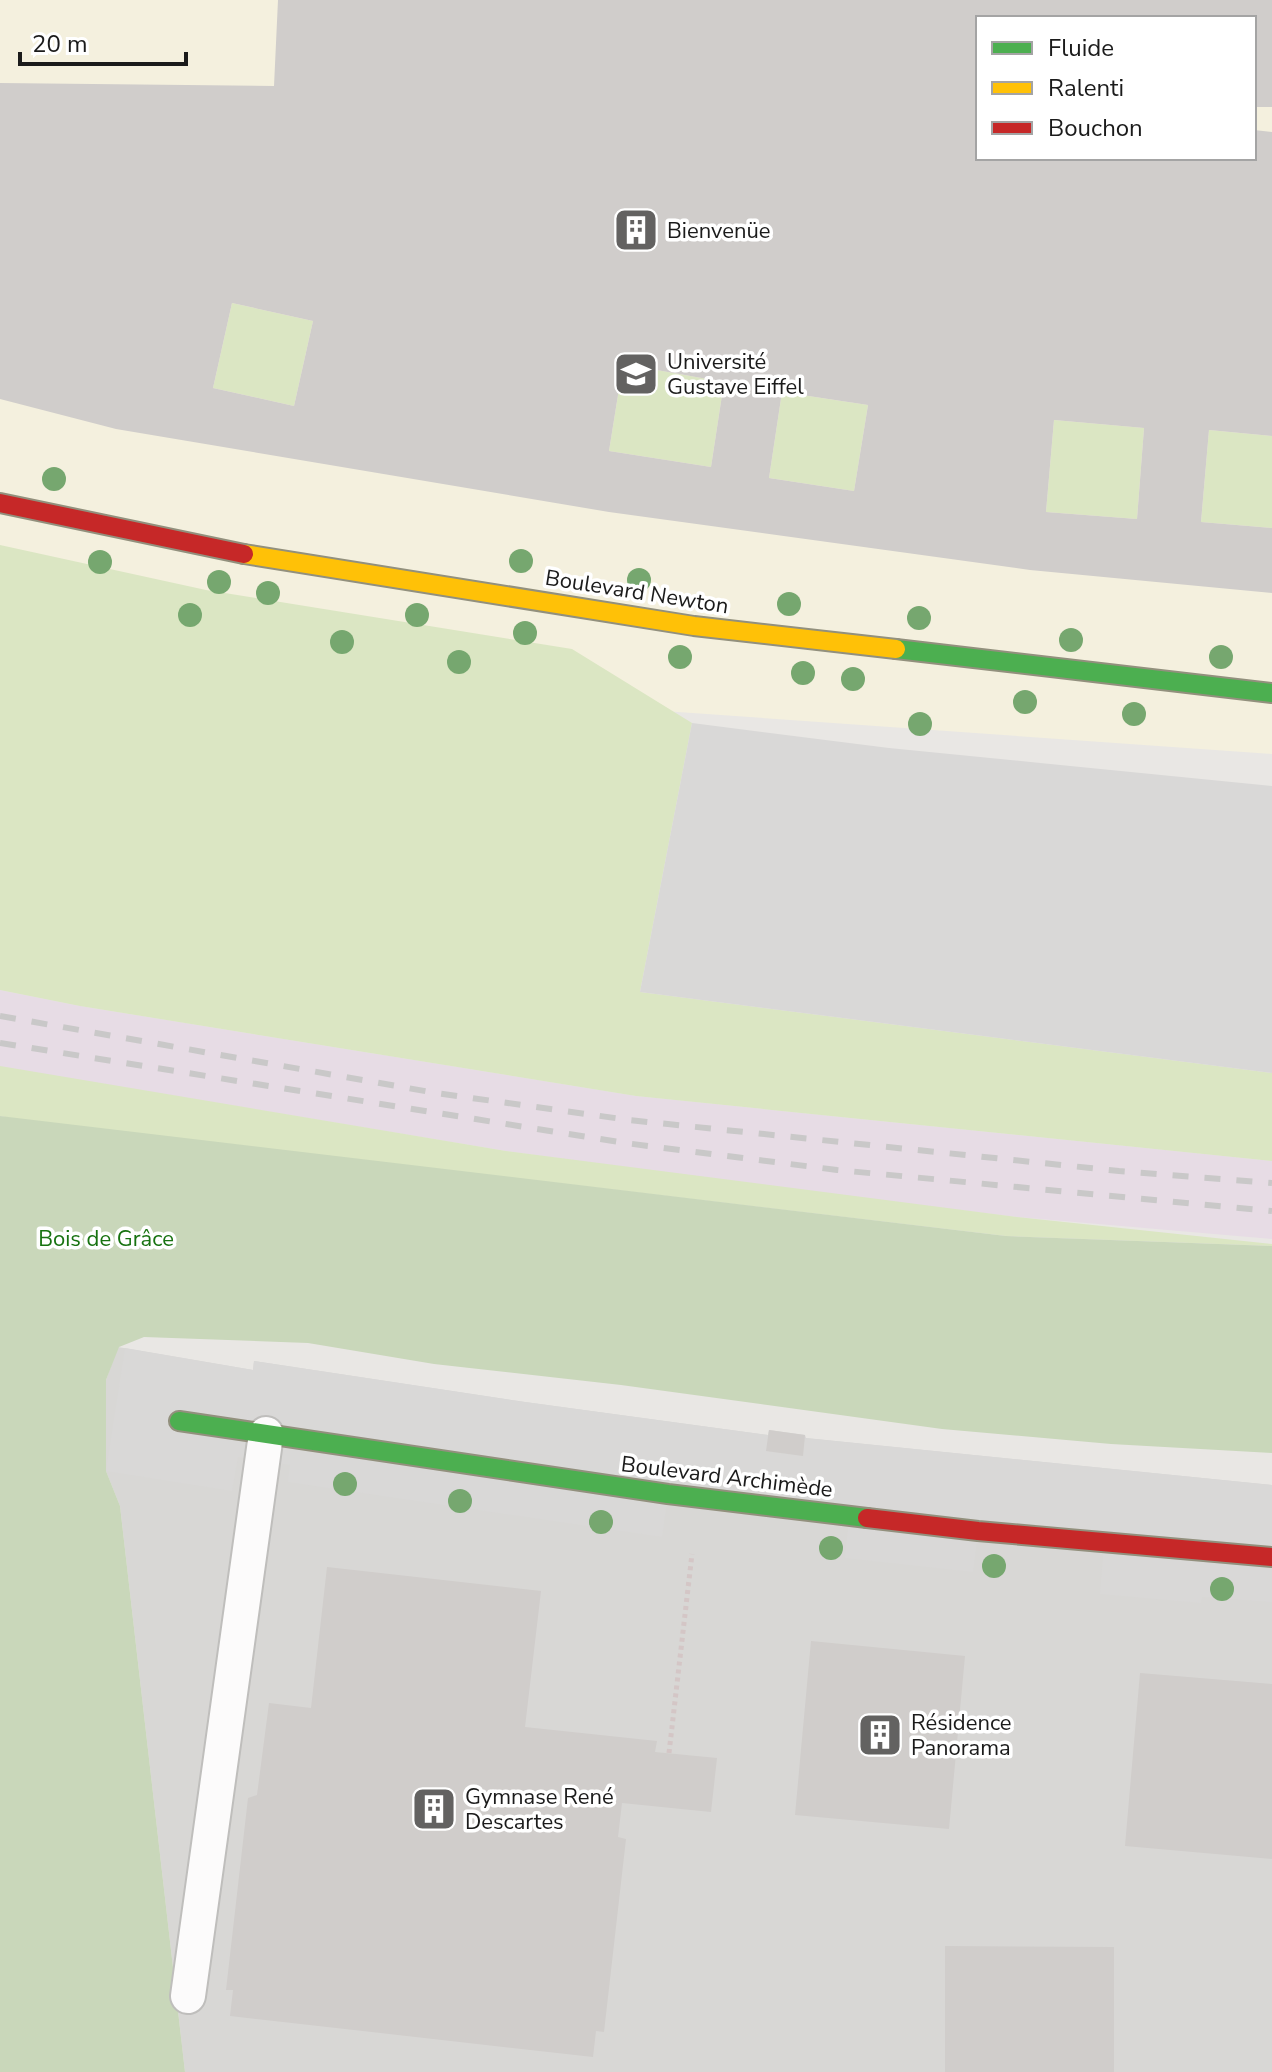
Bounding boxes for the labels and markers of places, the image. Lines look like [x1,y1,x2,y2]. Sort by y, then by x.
building icon: Bienvenüe [612,206,660,254]
place label: Bienvenüe [667,216,770,246]
place label: Université Gustave Eiffel [667,347,804,402]
school or university icon: Université Gustave Eiffel [612,350,660,398]
place label: Résidence Panorama [911,1708,1012,1763]
building icon: Résidence Panorama [856,1711,904,1759]
place label: Gymnase René Descartes [465,1782,614,1837]
building icon: Gymnase René Descartes [410,1785,458,1833]

